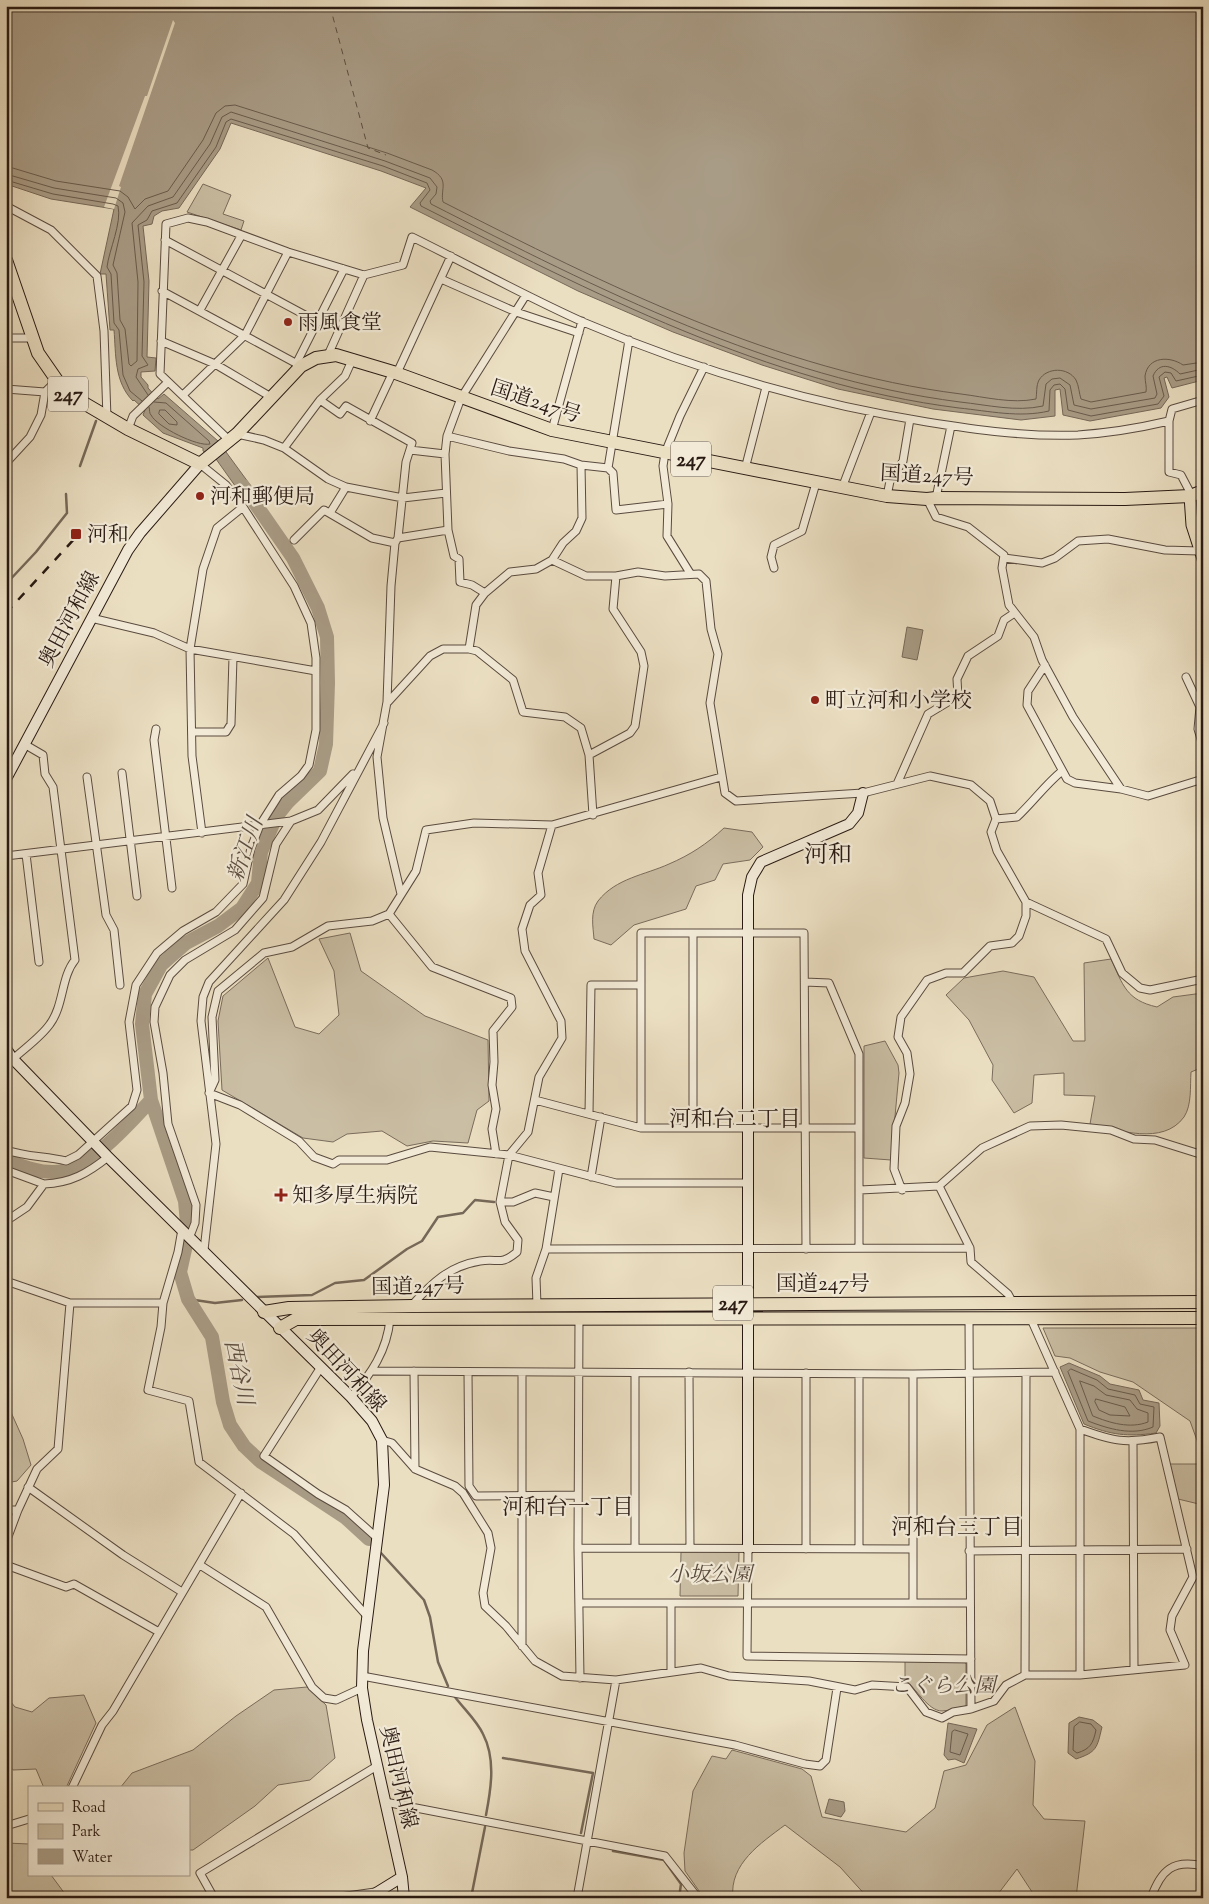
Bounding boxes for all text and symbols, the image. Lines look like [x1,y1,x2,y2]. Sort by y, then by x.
place label: 雨風食堂 [298,309,382,339]
marker: 雨風食堂 [282,316,294,328]
street label: 国道247号 [486,374,585,432]
road number: 247 [48,376,88,412]
road number: 247 [671,442,711,476]
street label: 国道247号 [879,460,975,494]
place label: 河和郵便局 [210,483,315,513]
marker: 河和郵便局 [194,490,206,502]
place label: 河和 [87,521,129,551]
marker: 河和 [69,527,83,541]
street label: 奥田河和線 [33,567,109,673]
place label: 町立河和小学校 [825,687,972,717]
marker: 町立河和小学校 [809,694,821,706]
water label: 新江川 [221,812,273,886]
district label: 河和 [804,839,852,873]
district label: 河和台二丁目 [669,1105,801,1137]
place label: 知多厚生病院 [292,1182,418,1212]
marker: 知多厚生病院 [274,1188,288,1202]
street label: 国道247号 [776,1270,870,1300]
street label: 国道247号 [371,1272,465,1304]
road number: 247 [713,1286,753,1320]
street label: 奥田河和線 [299,1323,392,1420]
water label: 西谷川 [215,1337,260,1410]
district label: 河和台一丁目 [502,1493,634,1525]
district label: 河和台三丁目 [891,1513,1023,1545]
park label: 小坂公園 [668,1561,755,1591]
park label: こぐら公園 [891,1672,998,1702]
street label: 奥田河和線 [371,1723,423,1832]
legend [28,1786,190,1876]
text: Road [72,1798,106,1819]
text: Park [72,1822,101,1843]
text: Water [72,1848,113,1869]

